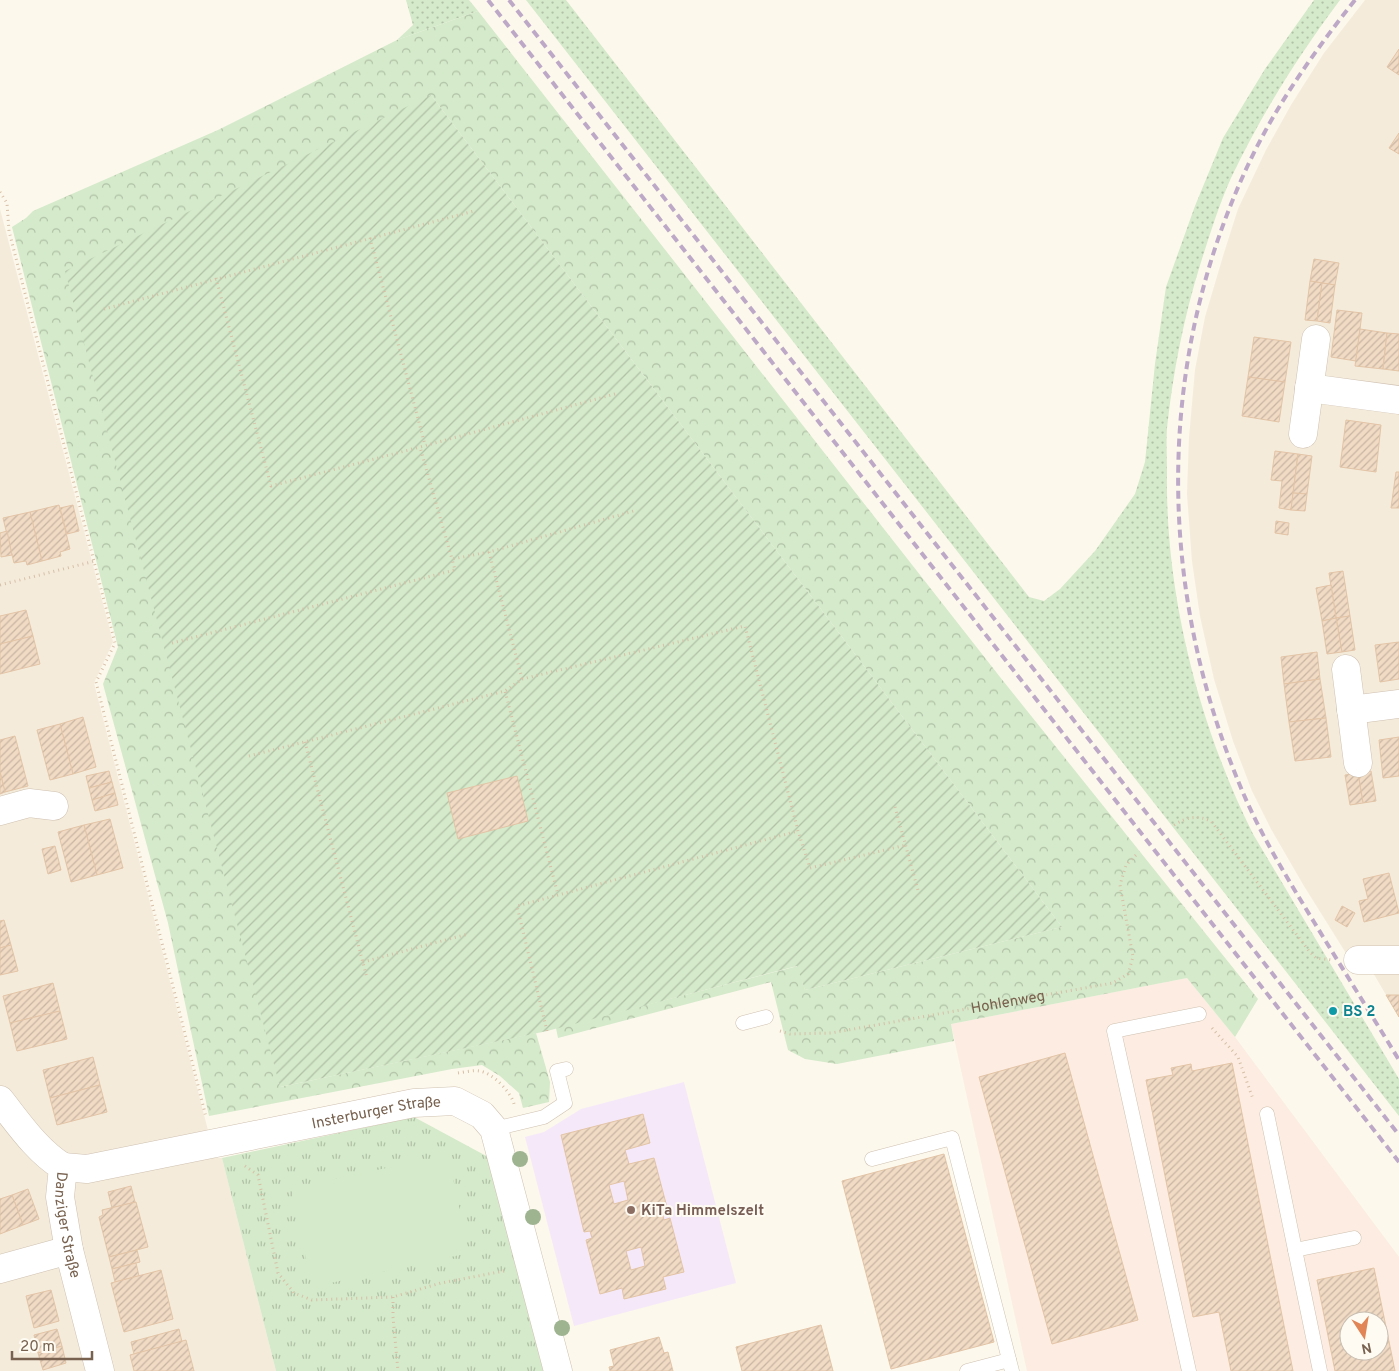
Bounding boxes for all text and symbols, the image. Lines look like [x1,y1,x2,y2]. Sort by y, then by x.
street label: Hohlenweg [969,987,1047,1019]
place label: BS 2 [1343,1003,1375,1022]
marker: BS 2 [1327,1005,1339,1017]
street label: Insterburger Straße [310,1094,441,1134]
street label: Danziger Straße [49,1171,84,1280]
place label: KiTa Himmelszelt [641,1202,764,1221]
marker: KiTa Himmelszelt [625,1204,637,1216]
north arrow [1339,1311,1389,1361]
scale bar [12,1328,92,1360]
text: 20 m [20,1338,55,1357]
text: N [1360,1338,1373,1357]

